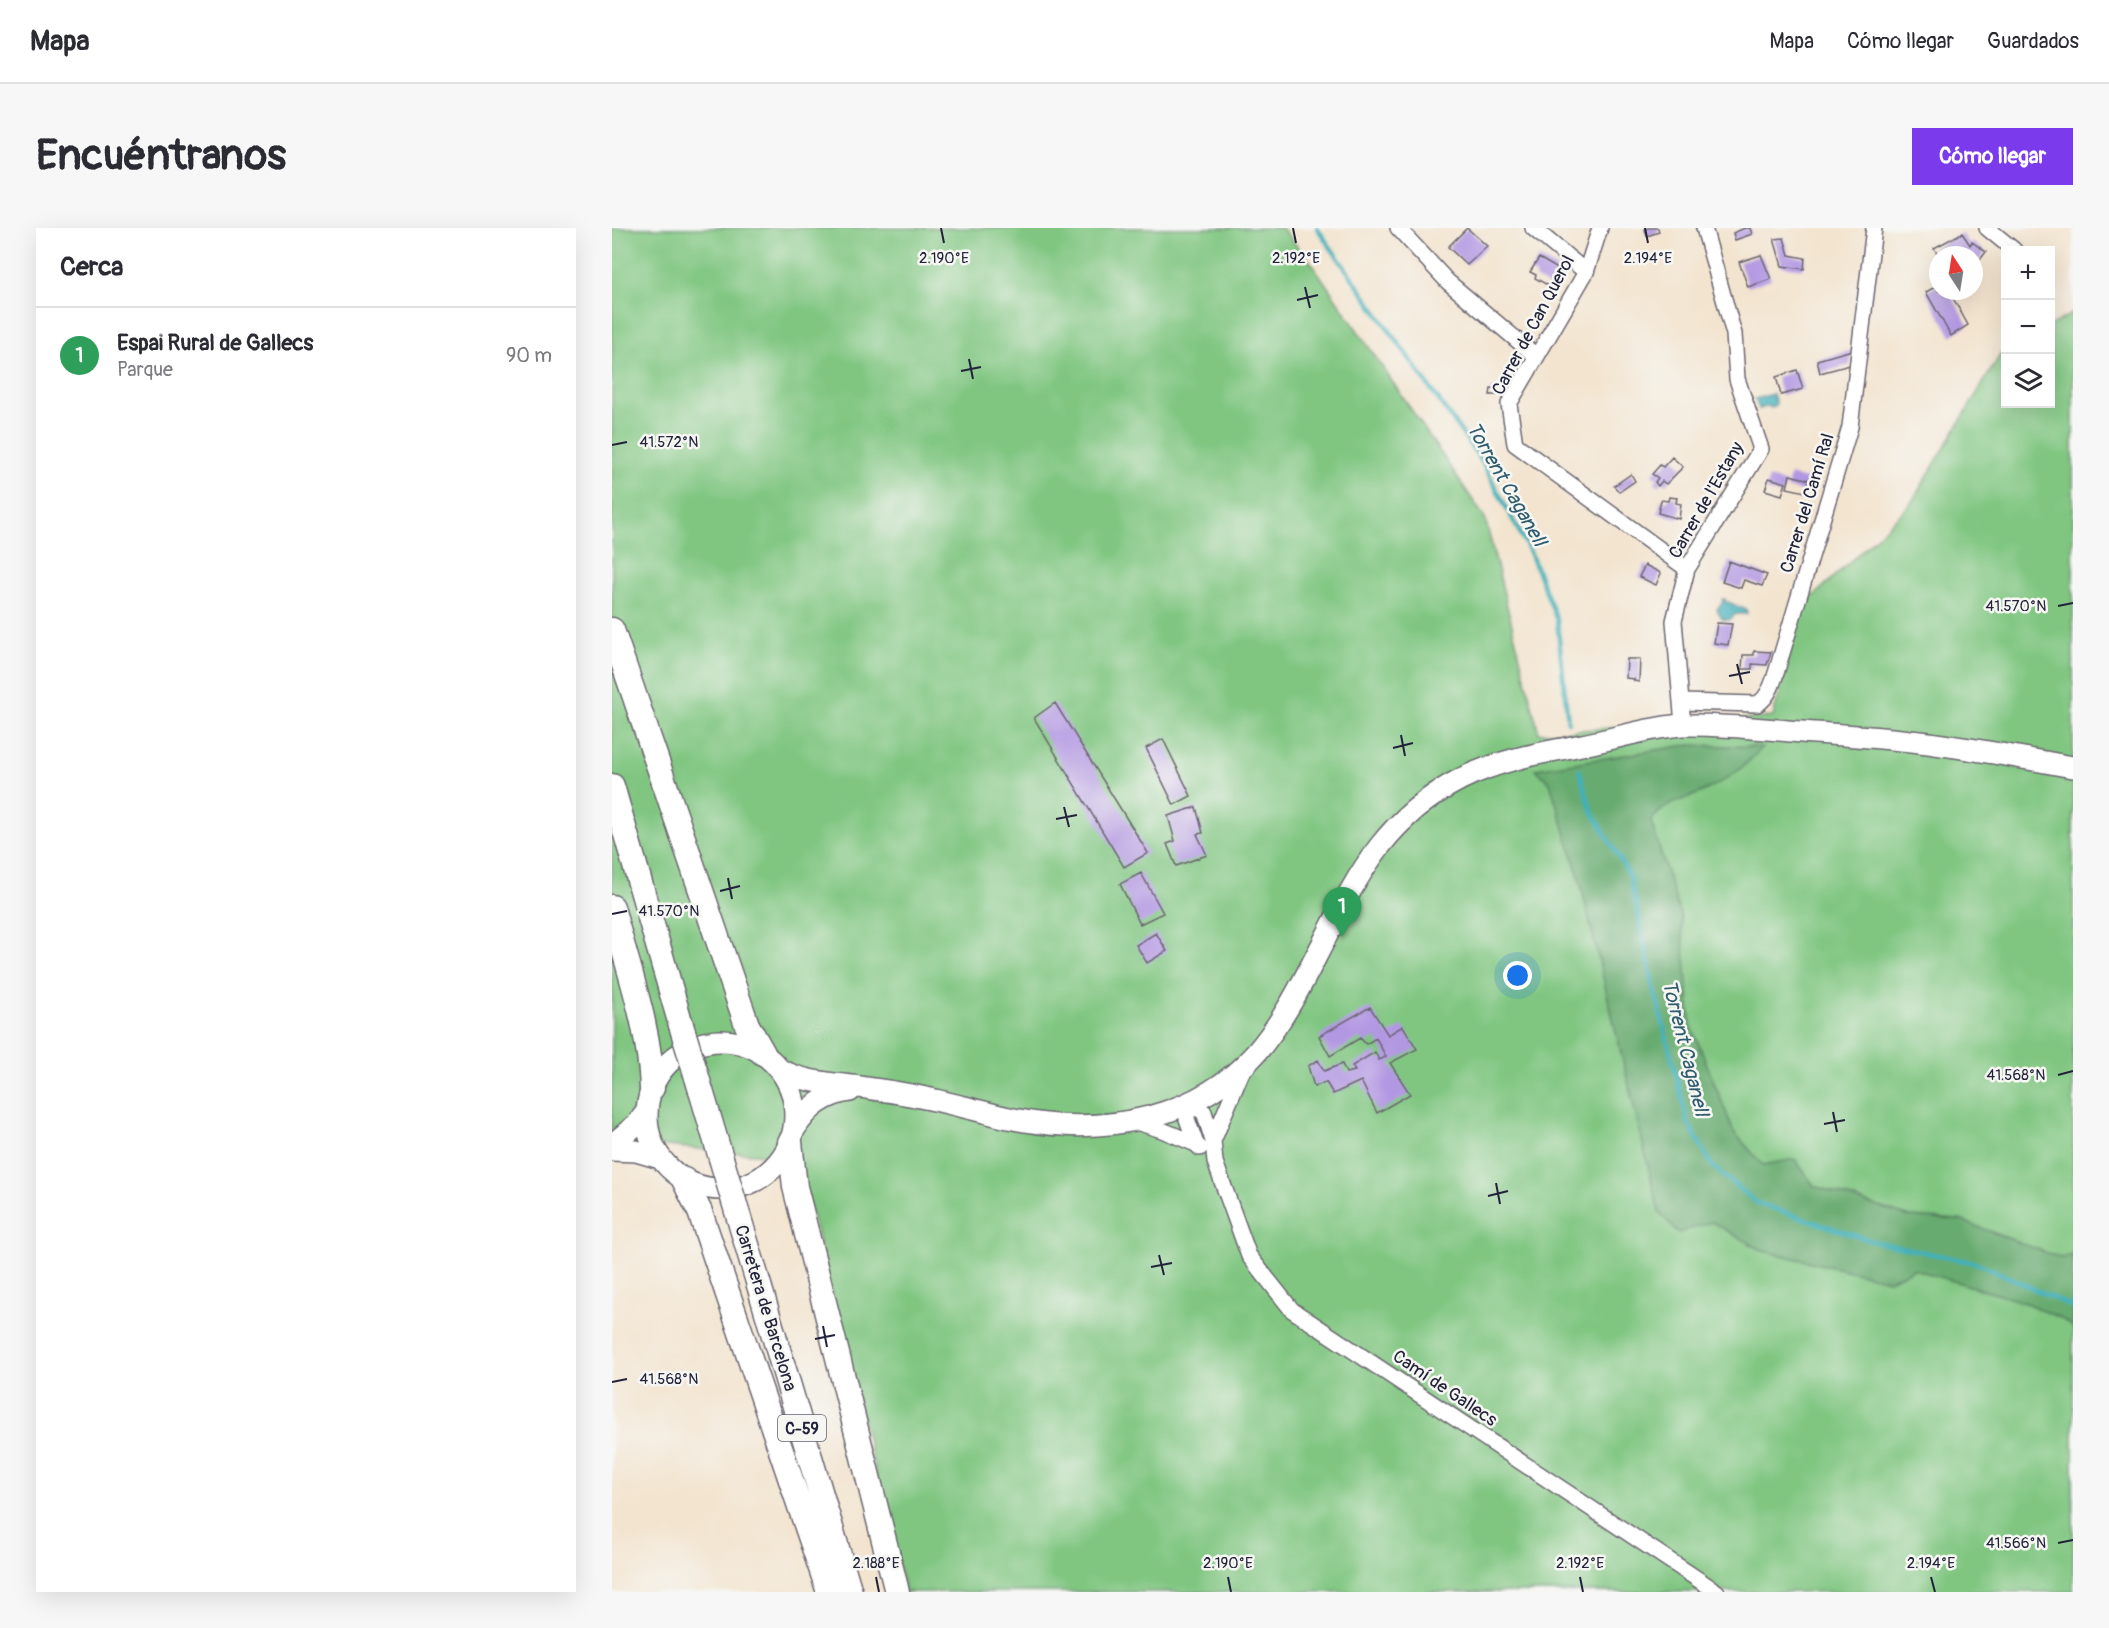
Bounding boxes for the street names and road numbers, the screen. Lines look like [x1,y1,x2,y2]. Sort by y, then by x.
street label: Carrer de Can Querol [1487,251,1580,399]
street label: Carrer del Camí Ral [1775,431,1840,576]
street label: Carrer de l'Estany [1664,438,1749,563]
street label: Carretera de Barcelona [729,1222,802,1394]
street label: Camí de Gallecs [1388,1345,1501,1432]
road number: C-59 [778,1415,826,1441]

